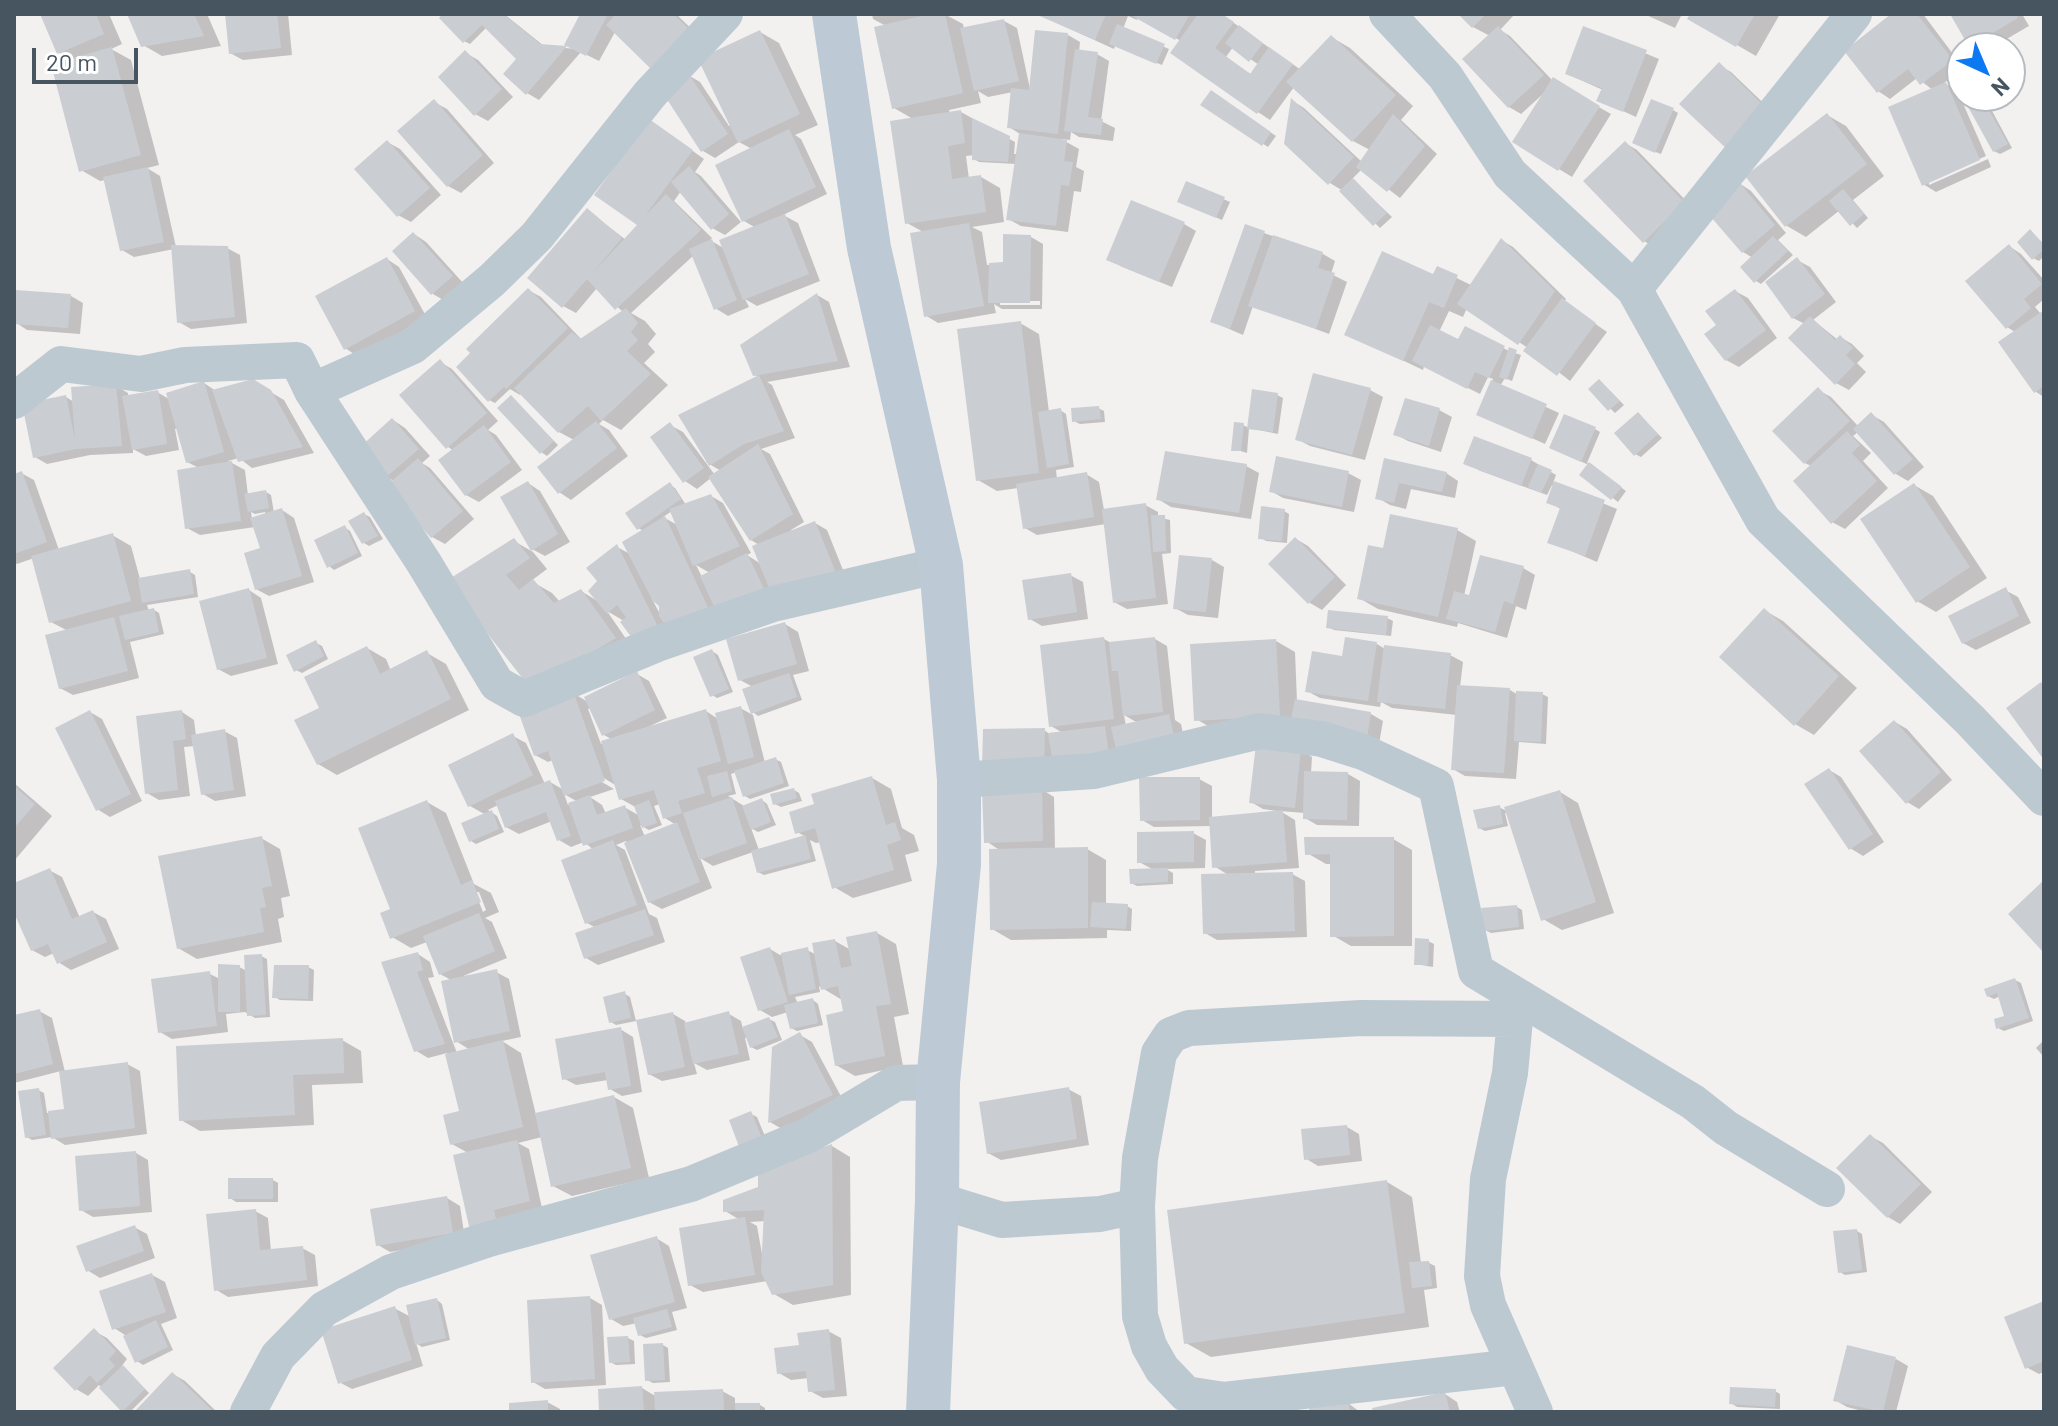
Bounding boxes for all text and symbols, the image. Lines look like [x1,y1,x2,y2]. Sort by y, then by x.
scale bar [36,32,142,82]
north arrow [1946,32,2026,112]
text: 20 m [46,47,97,76]
text: N [1987,73,2016,102]

